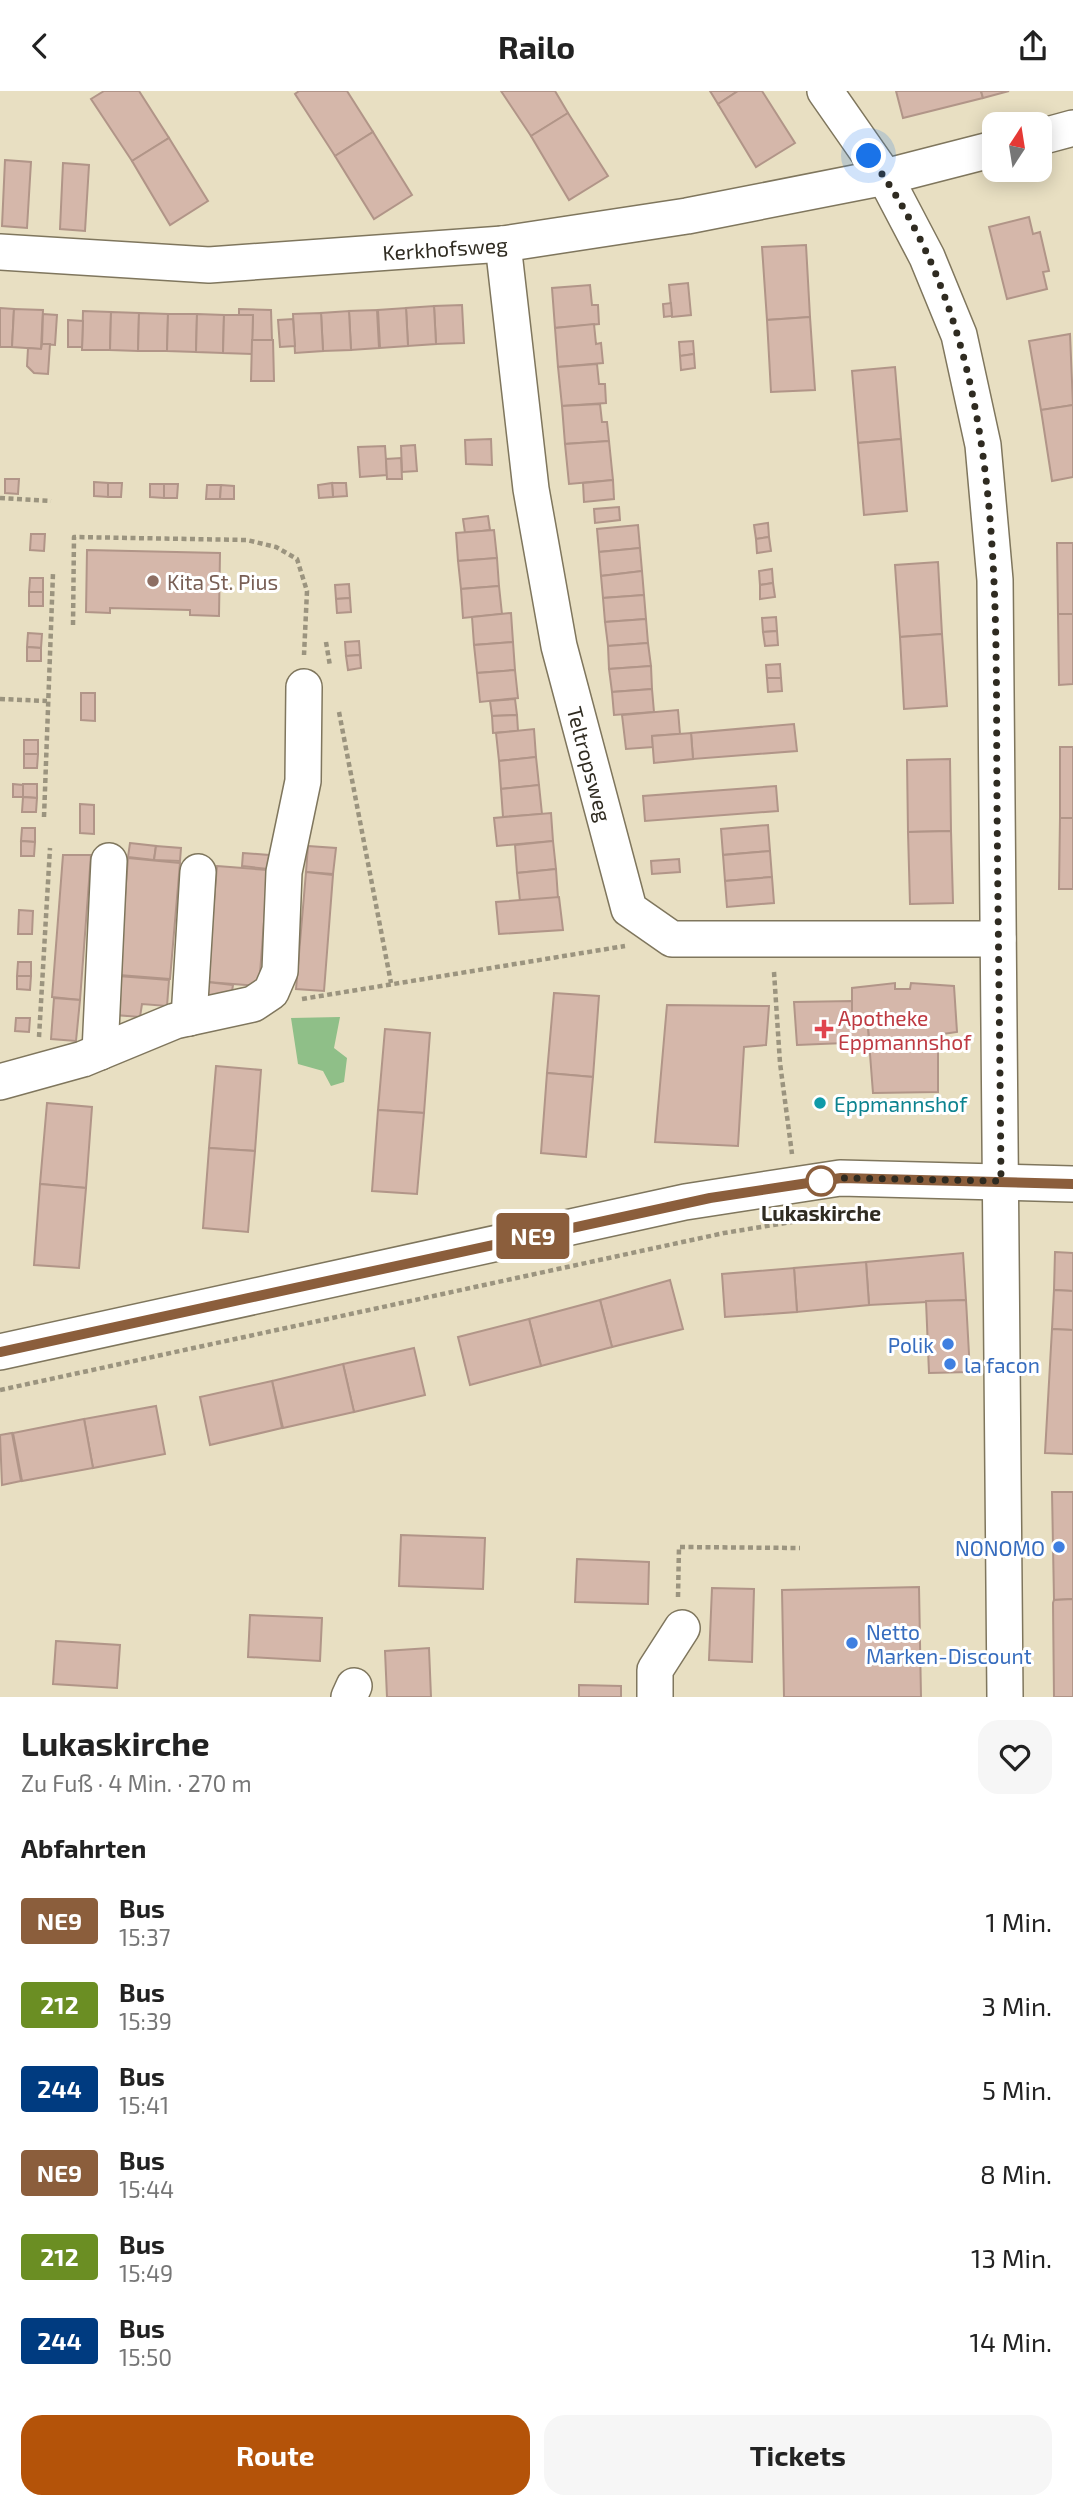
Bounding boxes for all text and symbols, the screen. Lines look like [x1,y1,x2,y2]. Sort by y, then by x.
icon: back [21,27,59,65]
text: Railo [498,27,575,65]
icon: share [1014,27,1052,65]
north arrow [982,112,1052,182]
map controls [982,112,1052,182]
your location [851,138,886,173]
street label: Kerkhofsweg [382,231,509,265]
place label: Kita St. Pius [167,569,278,594]
marker: Kita St. Pius [145,573,161,589]
street label: Teltropsweg [563,704,617,825]
place label: Apotheke Eppmannshof [838,1005,972,1054]
marker: Apotheke Eppmannshof [816,1021,832,1037]
place label: Eppmannshof [834,1091,968,1116]
marker: Eppmannshof [812,1095,828,1111]
marker: Lukaskirche [806,1166,836,1196]
place label: Lukaskirche [761,1200,881,1225]
line badge: NE9 [493,1213,573,1259]
text: NE9 [510,1221,556,1250]
place label: Polik [888,1332,934,1357]
marker: Polik [940,1336,956,1352]
place label: la facon [964,1352,1040,1377]
marker: la facon [942,1356,958,1372]
place label: NONOMO [955,1535,1045,1560]
marker: NONOMO [1051,1539,1067,1555]
place label: Netto Marken-Discount [866,1619,1032,1668]
marker: Netto Marken-Discount [844,1635,860,1651]
button: heart [978,1720,1052,1794]
text: Lukaskirche [21,1723,210,1763]
text: Zu Fuß · 4 Min. · 270 m [21,1769,252,1797]
text: Abfahrten [21,1832,146,1863]
text: Bus [119,1892,165,1923]
text: NE9 [37,1906,82,1935]
text: 1 Min. [986,1906,1052,1937]
text: 15:37 [119,1923,170,1951]
text: Bus [119,1976,165,2007]
text: 212 [40,1990,79,2019]
text: 3 Min. [981,1990,1052,2021]
text: 15:39 [119,2007,172,2035]
text: Bus [119,2060,165,2091]
text: 244 [37,2074,82,2103]
text: 5 Min. [982,2074,1052,2105]
text: 15:41 [119,2091,169,2119]
text: Bus [119,2144,165,2175]
text: NE9 [37,2158,82,2187]
text: 8 Min. [980,2158,1052,2189]
text: 15:44 [119,2175,174,2203]
text: Bus [119,2228,165,2259]
text: 212 [40,2242,79,2271]
text: 13 Min. [971,2242,1052,2273]
text: 15:49 [119,2259,173,2287]
text: Bus [119,2312,165,2343]
text: 244 [37,2326,82,2355]
text: 14 Min. [970,2326,1052,2357]
text: 15:50 [119,2343,172,2371]
button: Route [21,2415,530,2495]
button: Tickets [544,2415,1052,2495]

